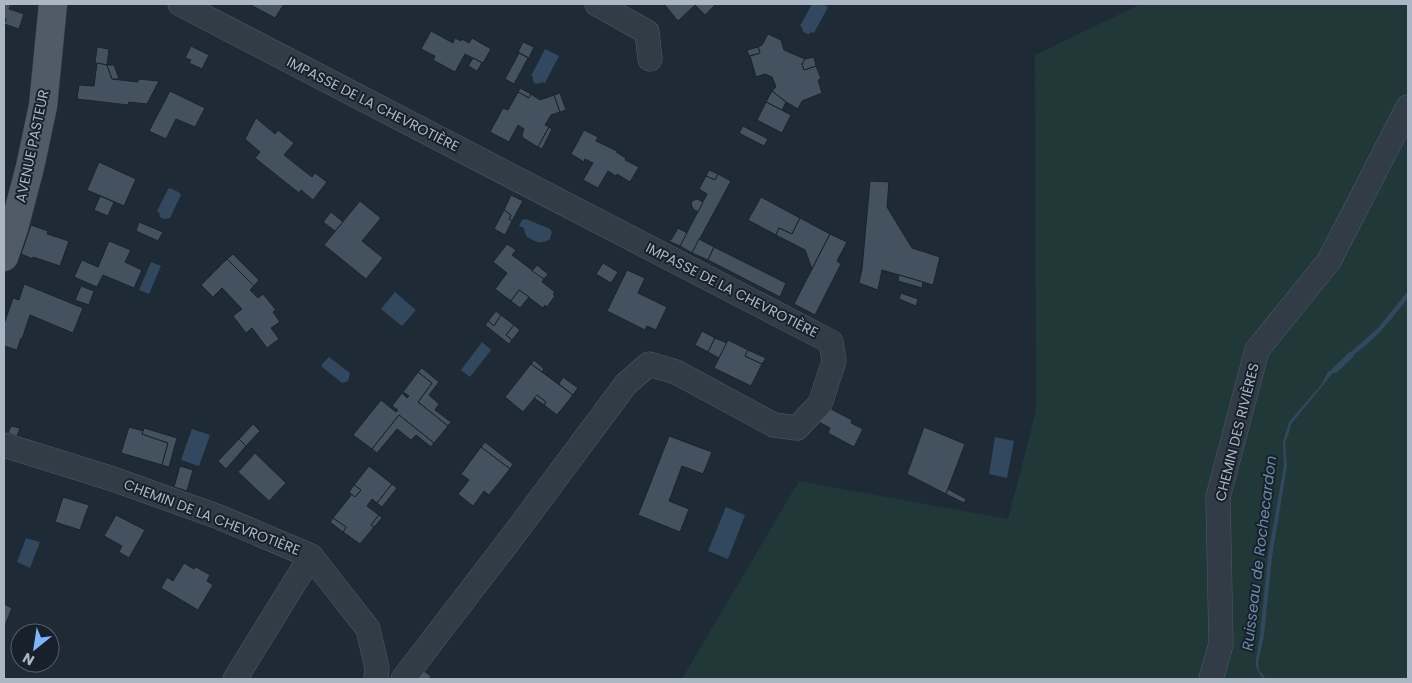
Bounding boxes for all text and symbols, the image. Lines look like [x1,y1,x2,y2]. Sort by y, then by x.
street label: IMPASSE DE LA CHEVROTIÈRE [283,52,463,156]
street label: AVENUE PASTEUR [10,88,54,204]
street label: IMPASSE DE LA CHEVROTIÈRE [642,238,822,342]
street label: CHEMIN DES RIVIÈRES [1210,361,1264,503]
water label: Ruisseau de Rochecardon [1237,454,1281,652]
street label: CHEMIN DE LA CHEVROTIÈRE [121,474,303,560]
north arrow [10,623,60,673]
text: N [19,648,38,671]

